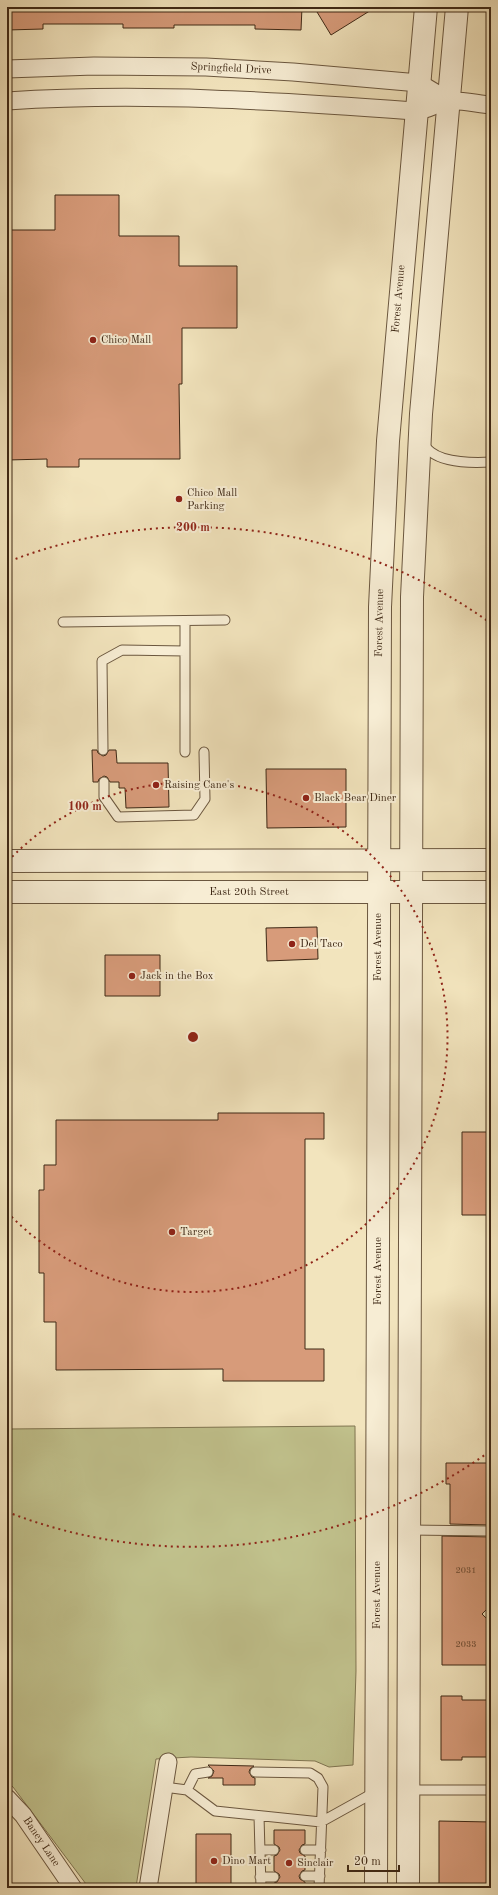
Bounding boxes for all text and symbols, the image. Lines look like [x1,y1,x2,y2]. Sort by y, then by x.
street label: Springfield Drive [190,61,272,77]
street label: Forest Avenue [391,264,407,334]
marker: Chico Mall [88,335,98,345]
place label: Chico Mall [101,335,151,346]
place label: Chico Mall Parking [187,488,237,512]
marker: Chico Mall Parking [174,494,184,504]
text: 200 m [176,522,210,534]
street label: Forest Avenue [374,589,386,657]
marker: Raising Cane's [151,780,161,790]
place label: Raising Cane's [164,780,234,791]
marker: Black Bear Diner [301,793,311,803]
place label: Black Bear Diner [314,793,397,804]
text: 100 m [68,801,102,813]
street label: East 20th Street [209,887,289,898]
street label: Forest Avenue [373,913,384,981]
marker: Del Taco [287,939,297,949]
place label: Del Taco [300,939,343,950]
marker: Jack in the Box [127,971,137,981]
place label: Jack in the Box [140,971,214,982]
centre of rings [186,1030,200,1044]
marker: Target [167,1227,177,1237]
place label: Target [180,1227,212,1238]
street label: Forest Avenue [373,1237,384,1305]
street label: Forest Avenue [372,1561,383,1629]
house number: 2031 [456,1566,476,1575]
house number: 2033 [456,1640,476,1649]
street label: Baney Lane [21,1815,61,1869]
scale bar [348,1847,399,1873]
marker: Dino Mart [209,1856,219,1866]
place label: Dino Mart [222,1856,271,1867]
text: 20 m [354,1856,381,1868]
marker: Sinclair [284,1858,294,1868]
place label: Sinclair [297,1858,334,1869]

